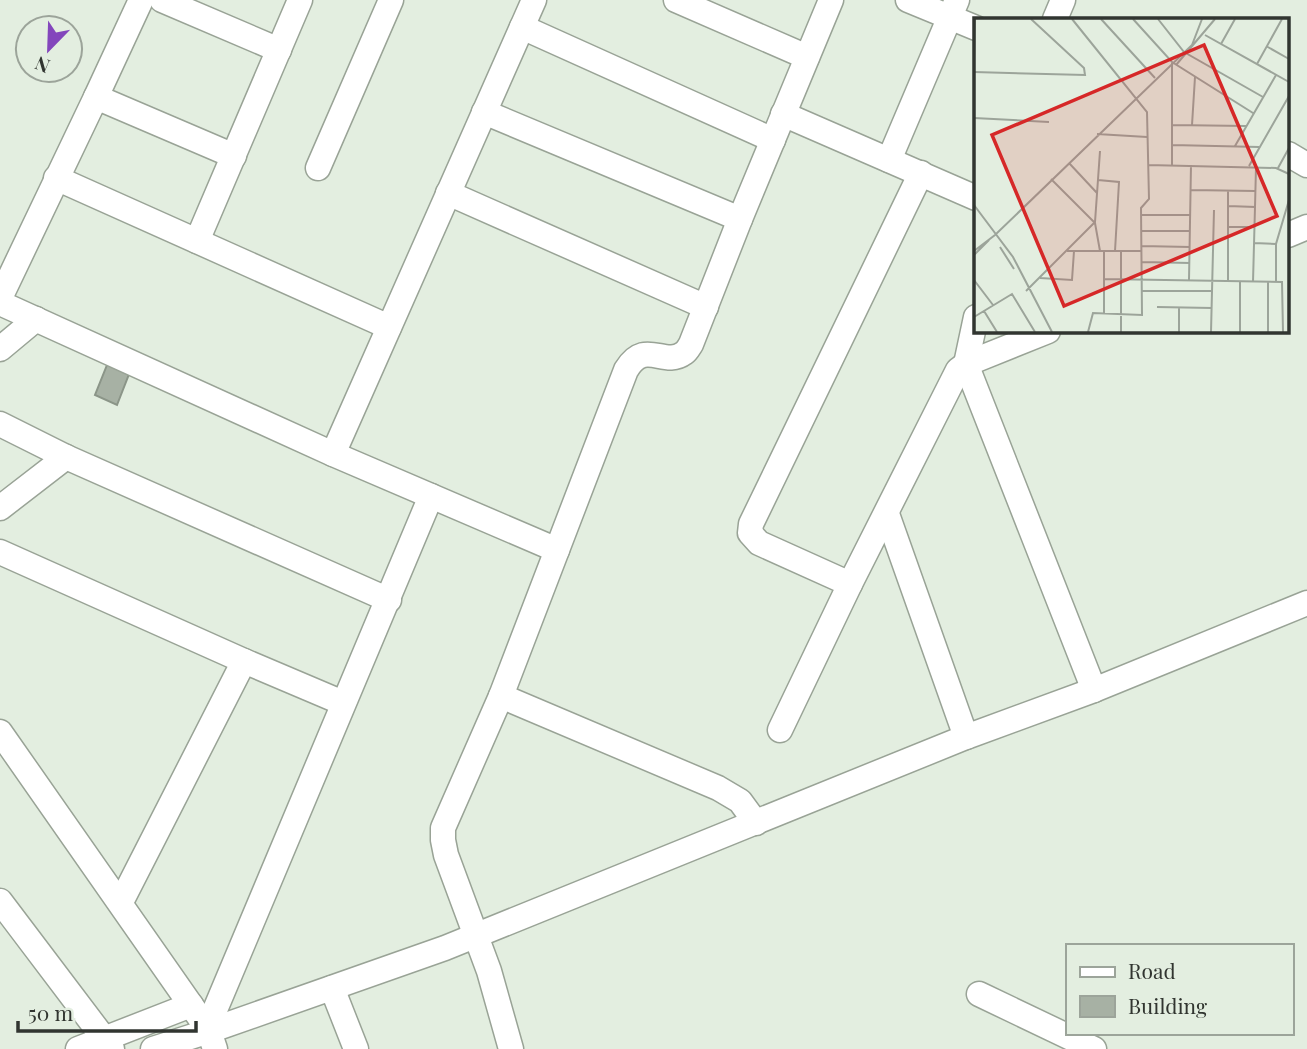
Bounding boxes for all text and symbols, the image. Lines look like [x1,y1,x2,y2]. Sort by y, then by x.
north arrow [14,14,84,84]
inset map [974,18,1290,332]
text: N [30,51,53,80]
legend [1066,944,1293,1035]
text: Road [1128,956,1176,984]
scale bar [18,990,196,1034]
text: Building [1128,991,1207,1019]
text: 50 m [28,998,74,1026]

